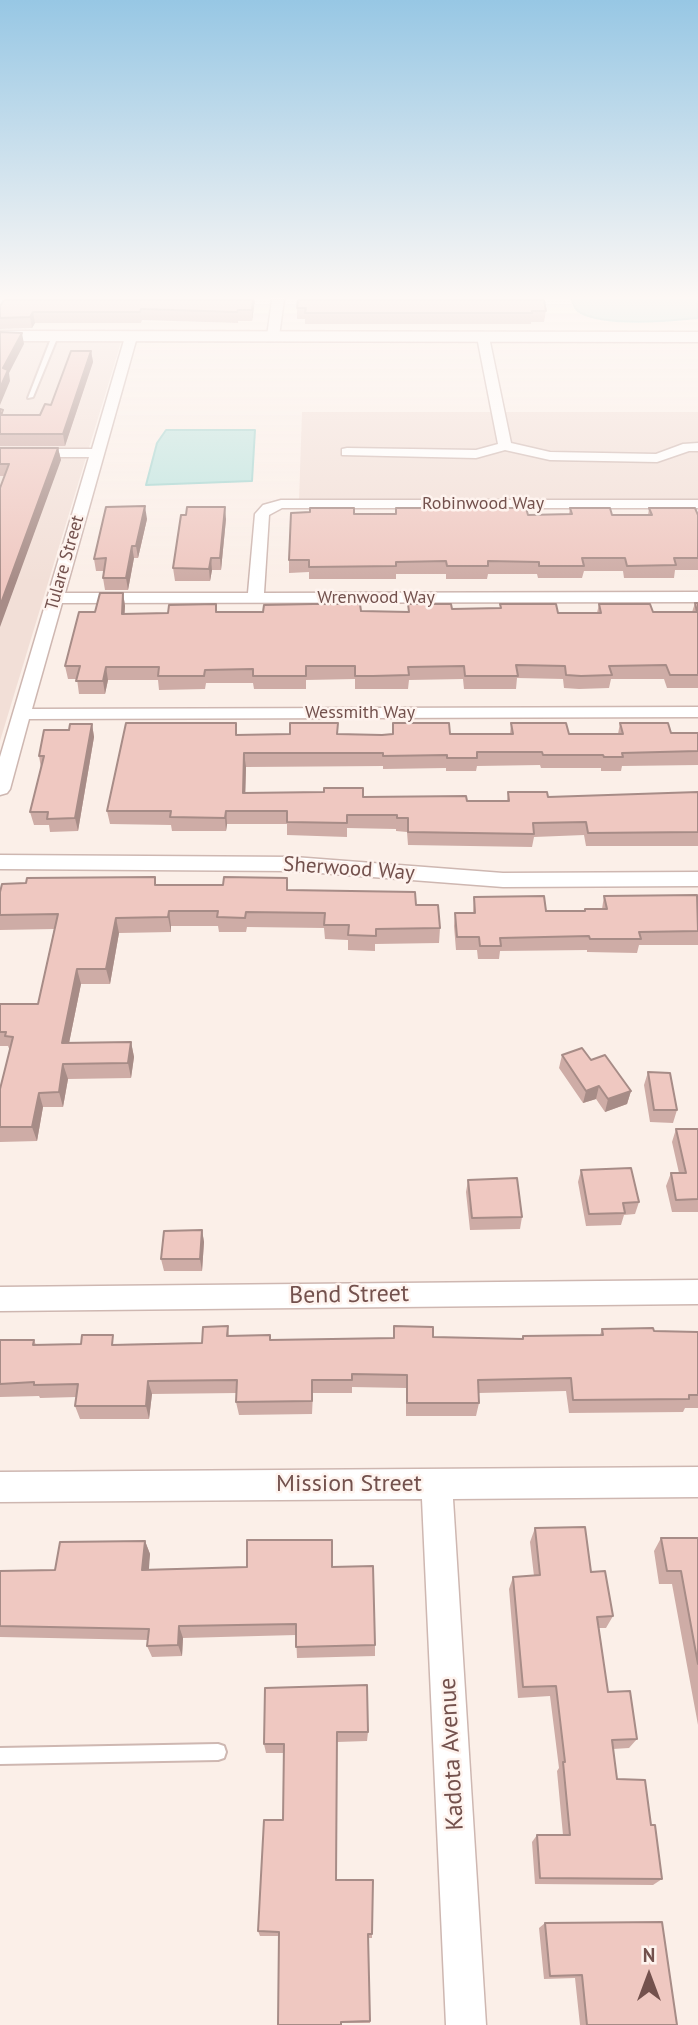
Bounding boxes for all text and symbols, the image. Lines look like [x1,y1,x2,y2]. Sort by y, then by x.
street label: Robinwood Way [422,493,544,515]
street label: Tulare Street [41,513,89,613]
street label: Wrenwood Way [317,587,435,609]
street label: Wessmith Way [305,702,415,724]
street label: Sherwood Way [282,852,416,886]
street label: Bend Street [289,1280,409,1310]
street label: Mission Street [276,1470,422,1498]
street label: Kadota Avenue [434,1677,470,1831]
north arrow [614,1941,684,2011]
text: N [643,1943,655,1967]

